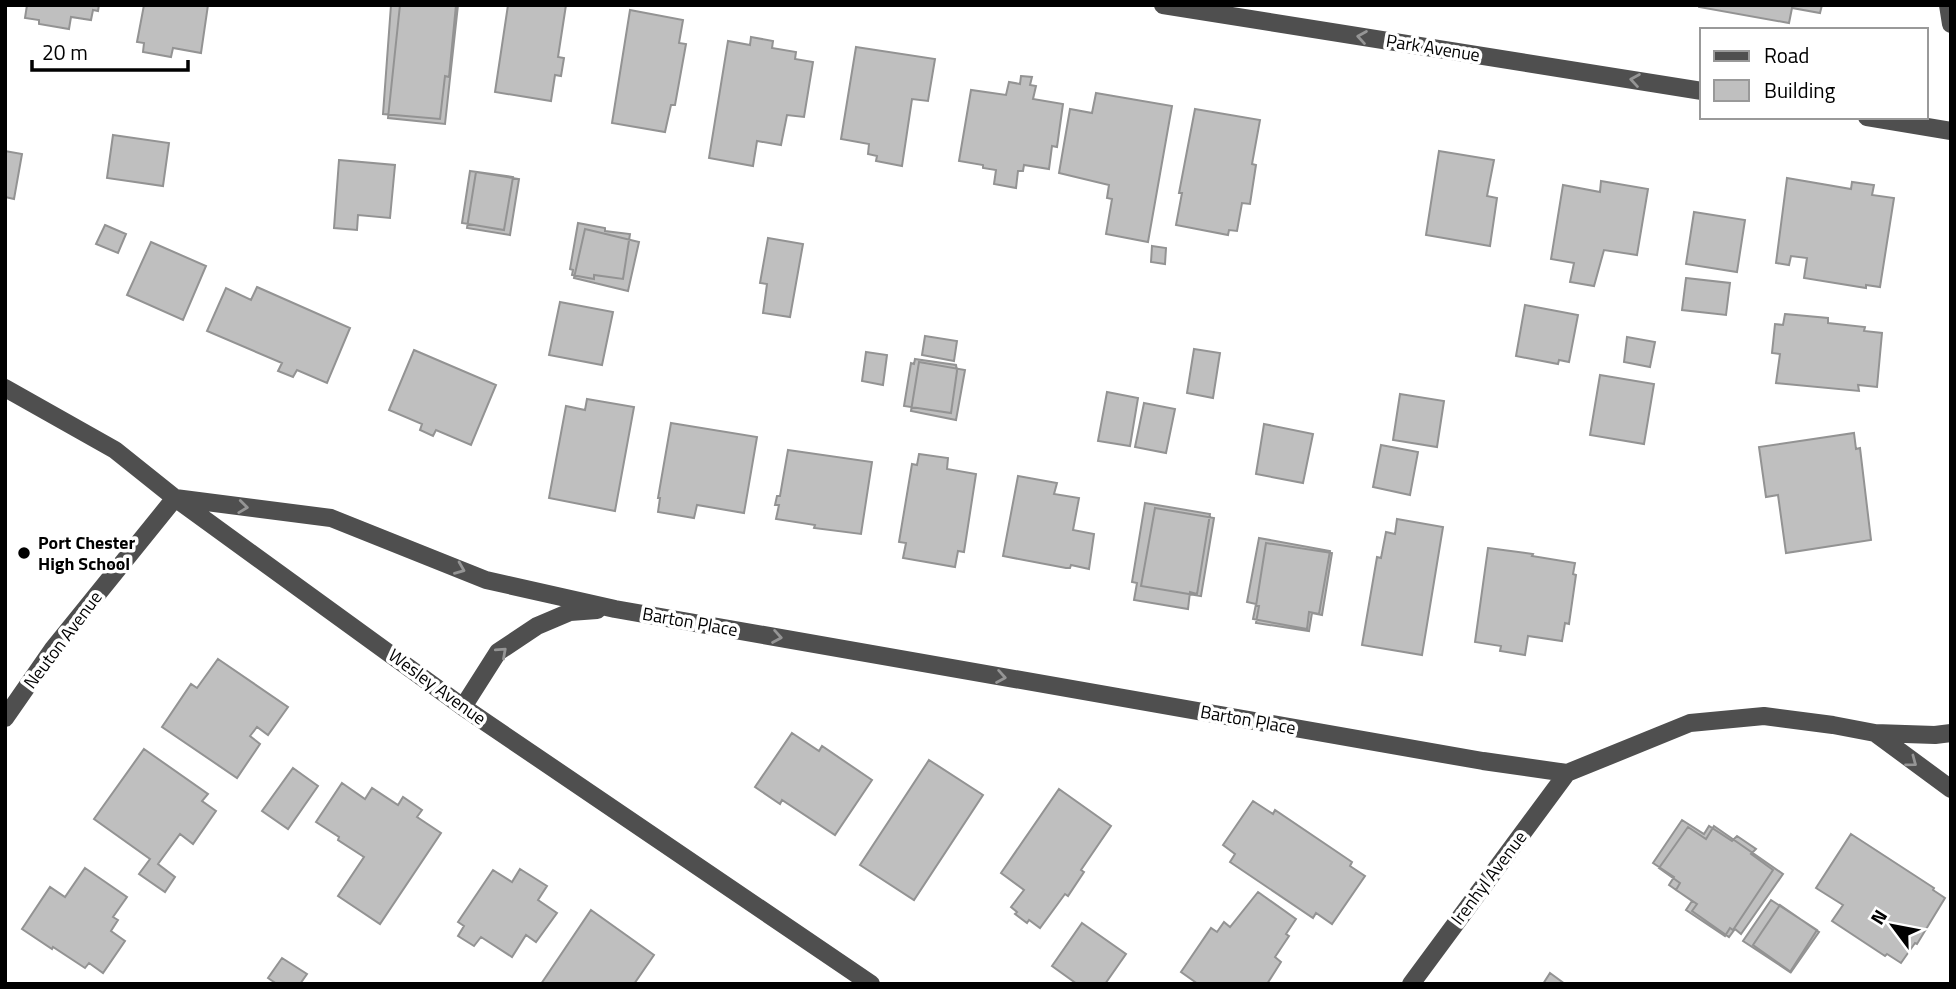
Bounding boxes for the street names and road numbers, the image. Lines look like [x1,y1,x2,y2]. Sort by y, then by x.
street label: Park Avenue [1384,27,1482,68]
street label: Neuton Avenue [17,585,108,694]
street label: Barton Place [640,600,740,643]
street label: Wesley Avenue [383,642,492,731]
street label: Barton Place [1198,698,1298,741]
street label: Irenhyl Avenue [1444,825,1533,931]

